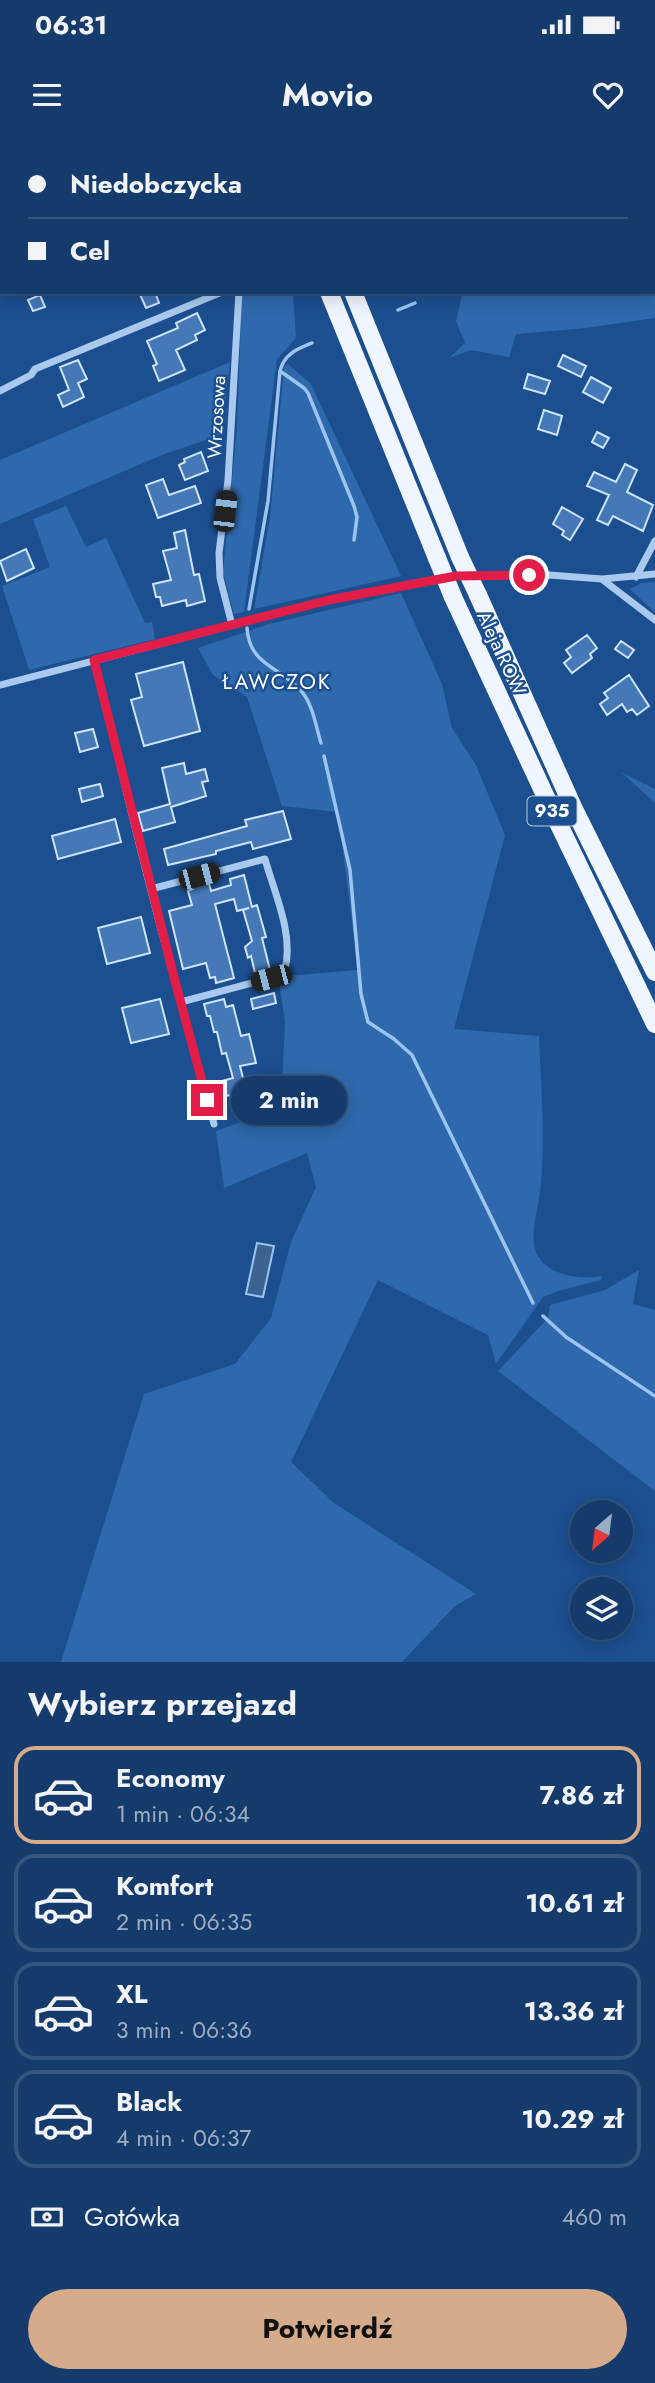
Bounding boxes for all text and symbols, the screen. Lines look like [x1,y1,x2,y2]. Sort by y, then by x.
text: 06:31 [35,6,107,44]
text: Movio [282,72,373,118]
icon: menu [28,76,66,114]
icon: heart [589,76,627,114]
text: Niedobczycka [70,165,242,203]
text: Cel [70,232,110,270]
street label: Wrzosowa [201,375,232,459]
car [213,489,238,533]
route start [513,559,545,591]
street label: Aleja ROW [470,607,533,700]
district label: ŁAWCZOK [221,667,332,697]
road number: 935 [528,796,576,826]
car [176,860,223,892]
car [248,962,295,994]
callout: 2 min [232,1076,347,1124]
text: 2 min [259,1083,319,1117]
route end [191,1084,223,1116]
north arrow [570,1500,634,1563]
map controls [570,1500,633,1640]
button: layers [570,1577,633,1640]
text: Wybierz przejazd [28,1681,297,1727]
text: Economy [116,1759,225,1797]
icon: car [32,1764,95,1827]
text: 7.86 zł [539,1776,623,1814]
text: 1 min · 06:34 [116,1797,250,1831]
text: Komfort [116,1867,213,1905]
icon: car [32,1872,95,1935]
text: 10.61 zł [525,1884,623,1922]
text: 2 min · 06:35 [116,1905,252,1939]
text: XL [116,1975,148,2013]
icon: car [32,1980,95,2043]
text: 13.36 zł [524,1992,623,2030]
text: 3 min · 06:36 [116,2013,252,2047]
text: Black [116,2083,182,2121]
icon: car [32,2088,95,2151]
text: 10.29 zł [521,2100,623,2138]
text: 4 min · 06:37 [116,2121,251,2155]
icon: cash [28,2198,66,2236]
text: Gotówka [84,2198,180,2236]
text: 460 m [562,2200,627,2234]
button: Potwierdź [28,2289,627,2369]

